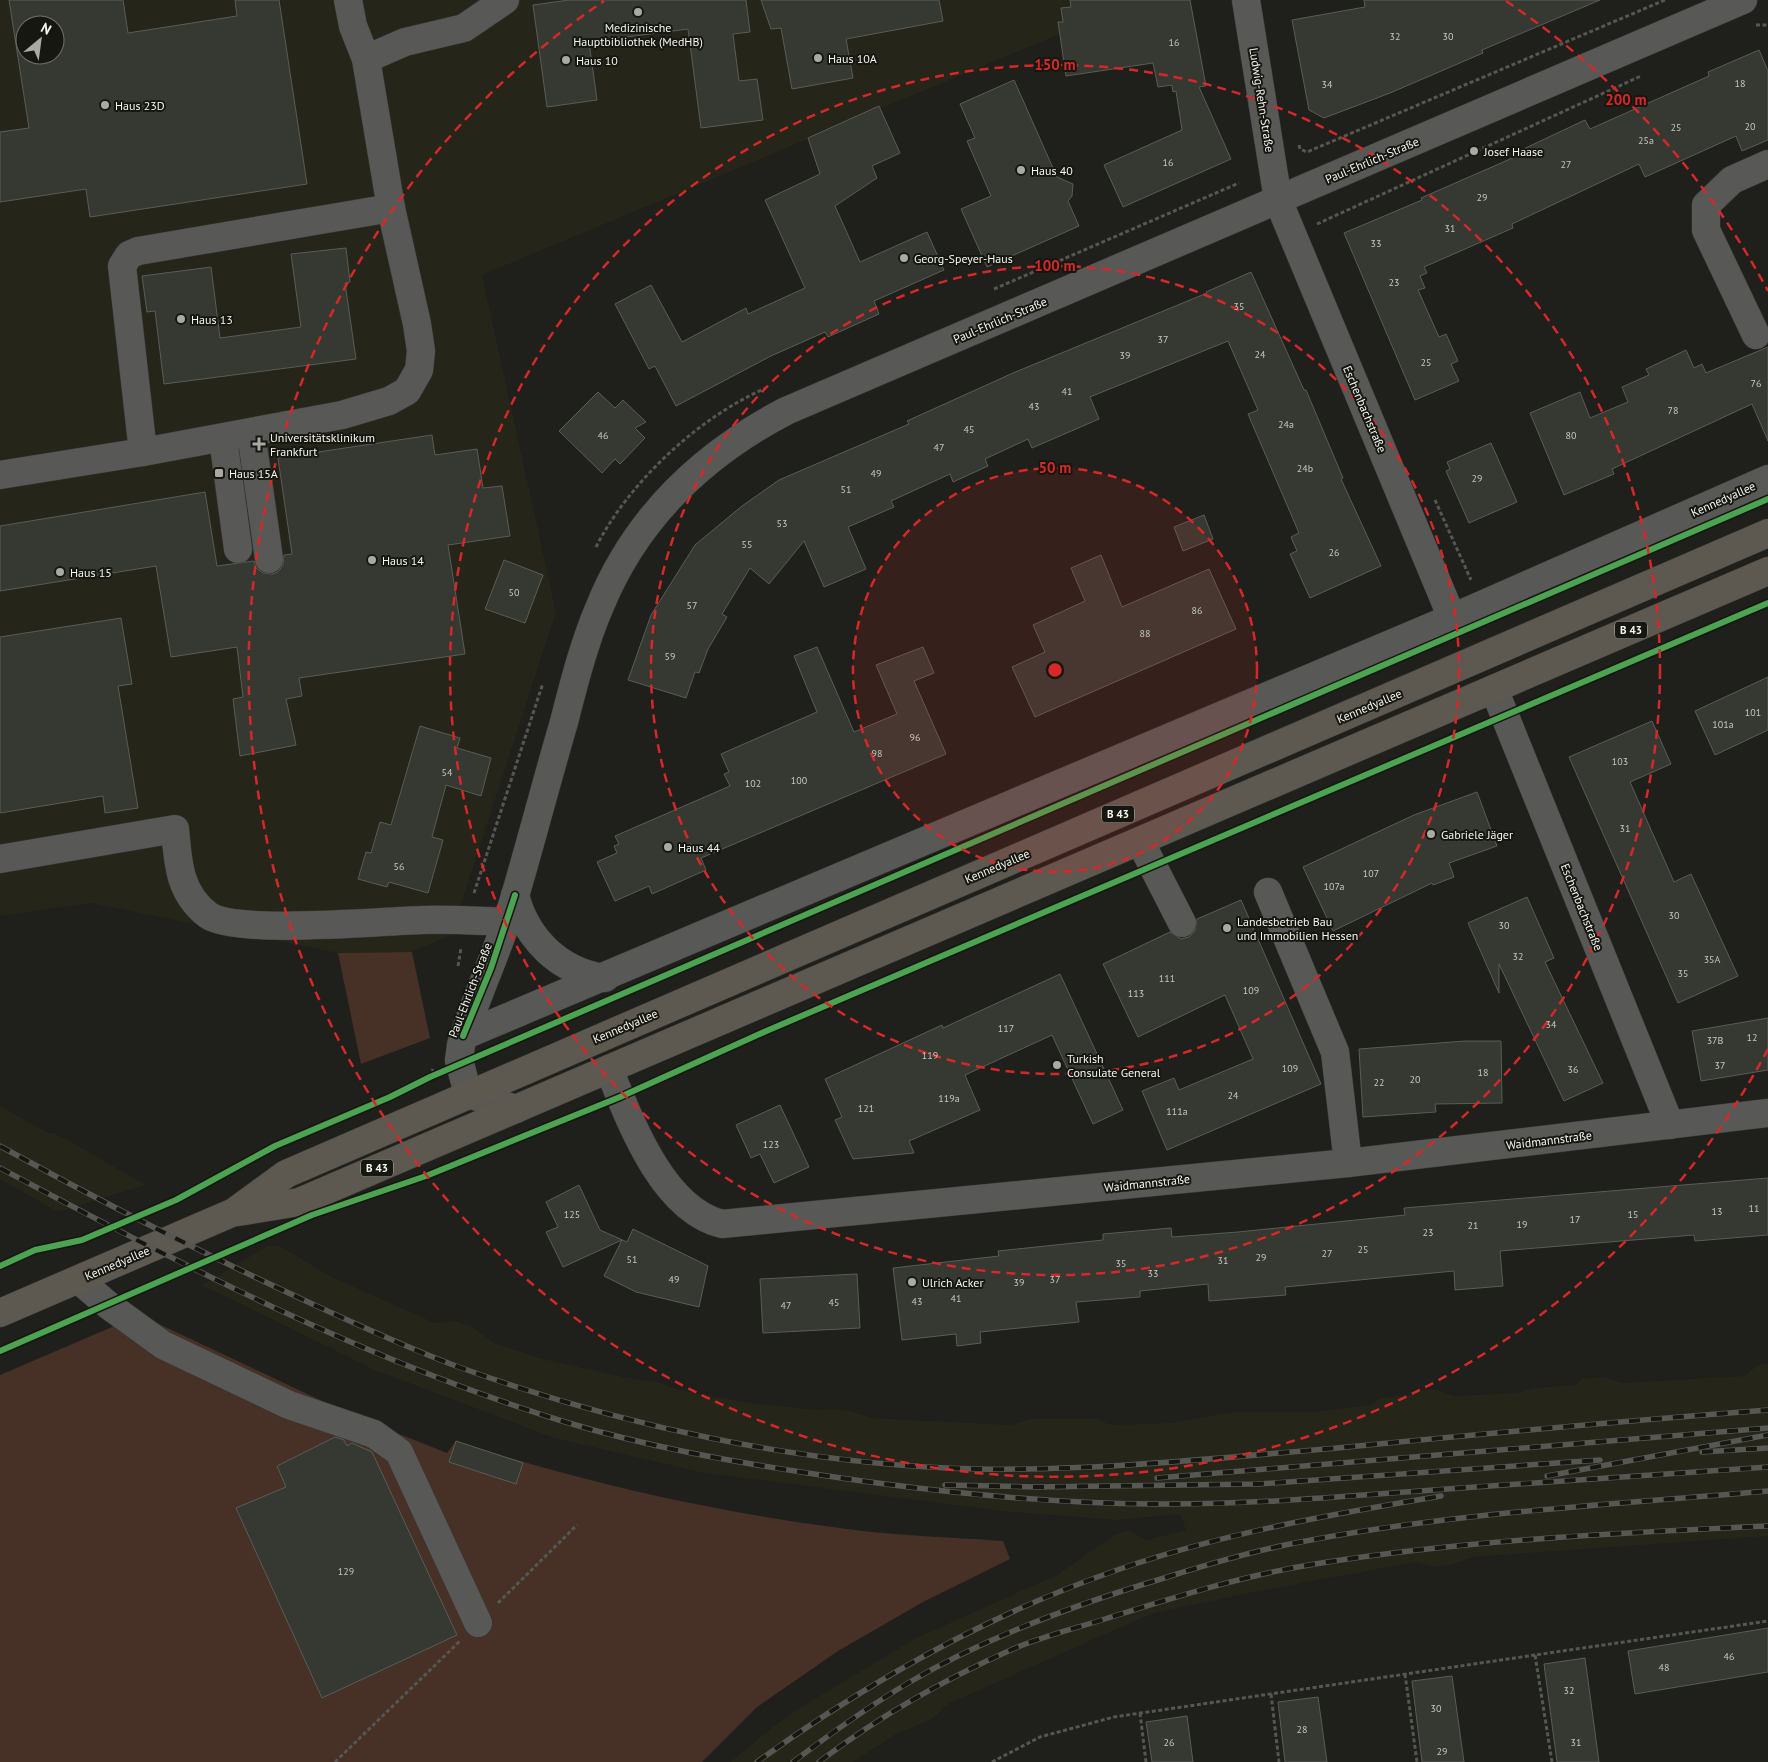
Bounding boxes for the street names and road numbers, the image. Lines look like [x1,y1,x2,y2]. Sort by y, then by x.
street label: Ludwig-Rehn-Straße [1246,47,1278,153]
street label: Paul-Ehrlich-Straße [1323,134,1421,186]
street label: Paul-Ehrlich-Straße [951,294,1049,346]
street label: Eschenbachstraße [1340,363,1390,455]
street label: Kennedyallee [1688,478,1758,520]
road number: B 43 [1615,622,1647,638]
street label: Kennedyallee [1334,686,1404,726]
road number: B 43 [1102,806,1134,822]
street label: Kennedyallee [962,846,1032,886]
street label: Eschenbachstraße [1558,861,1606,953]
street label: Paul-Ehrlich-Straße [445,940,495,1040]
street label: Kennedyallee [590,1006,660,1046]
street label: Waidmannstraße [1505,1127,1593,1153]
road number: B 43 [361,1160,393,1176]
street label: Waidmannstraße [1103,1171,1191,1195]
street label: Kennedyallee [82,1243,152,1283]

